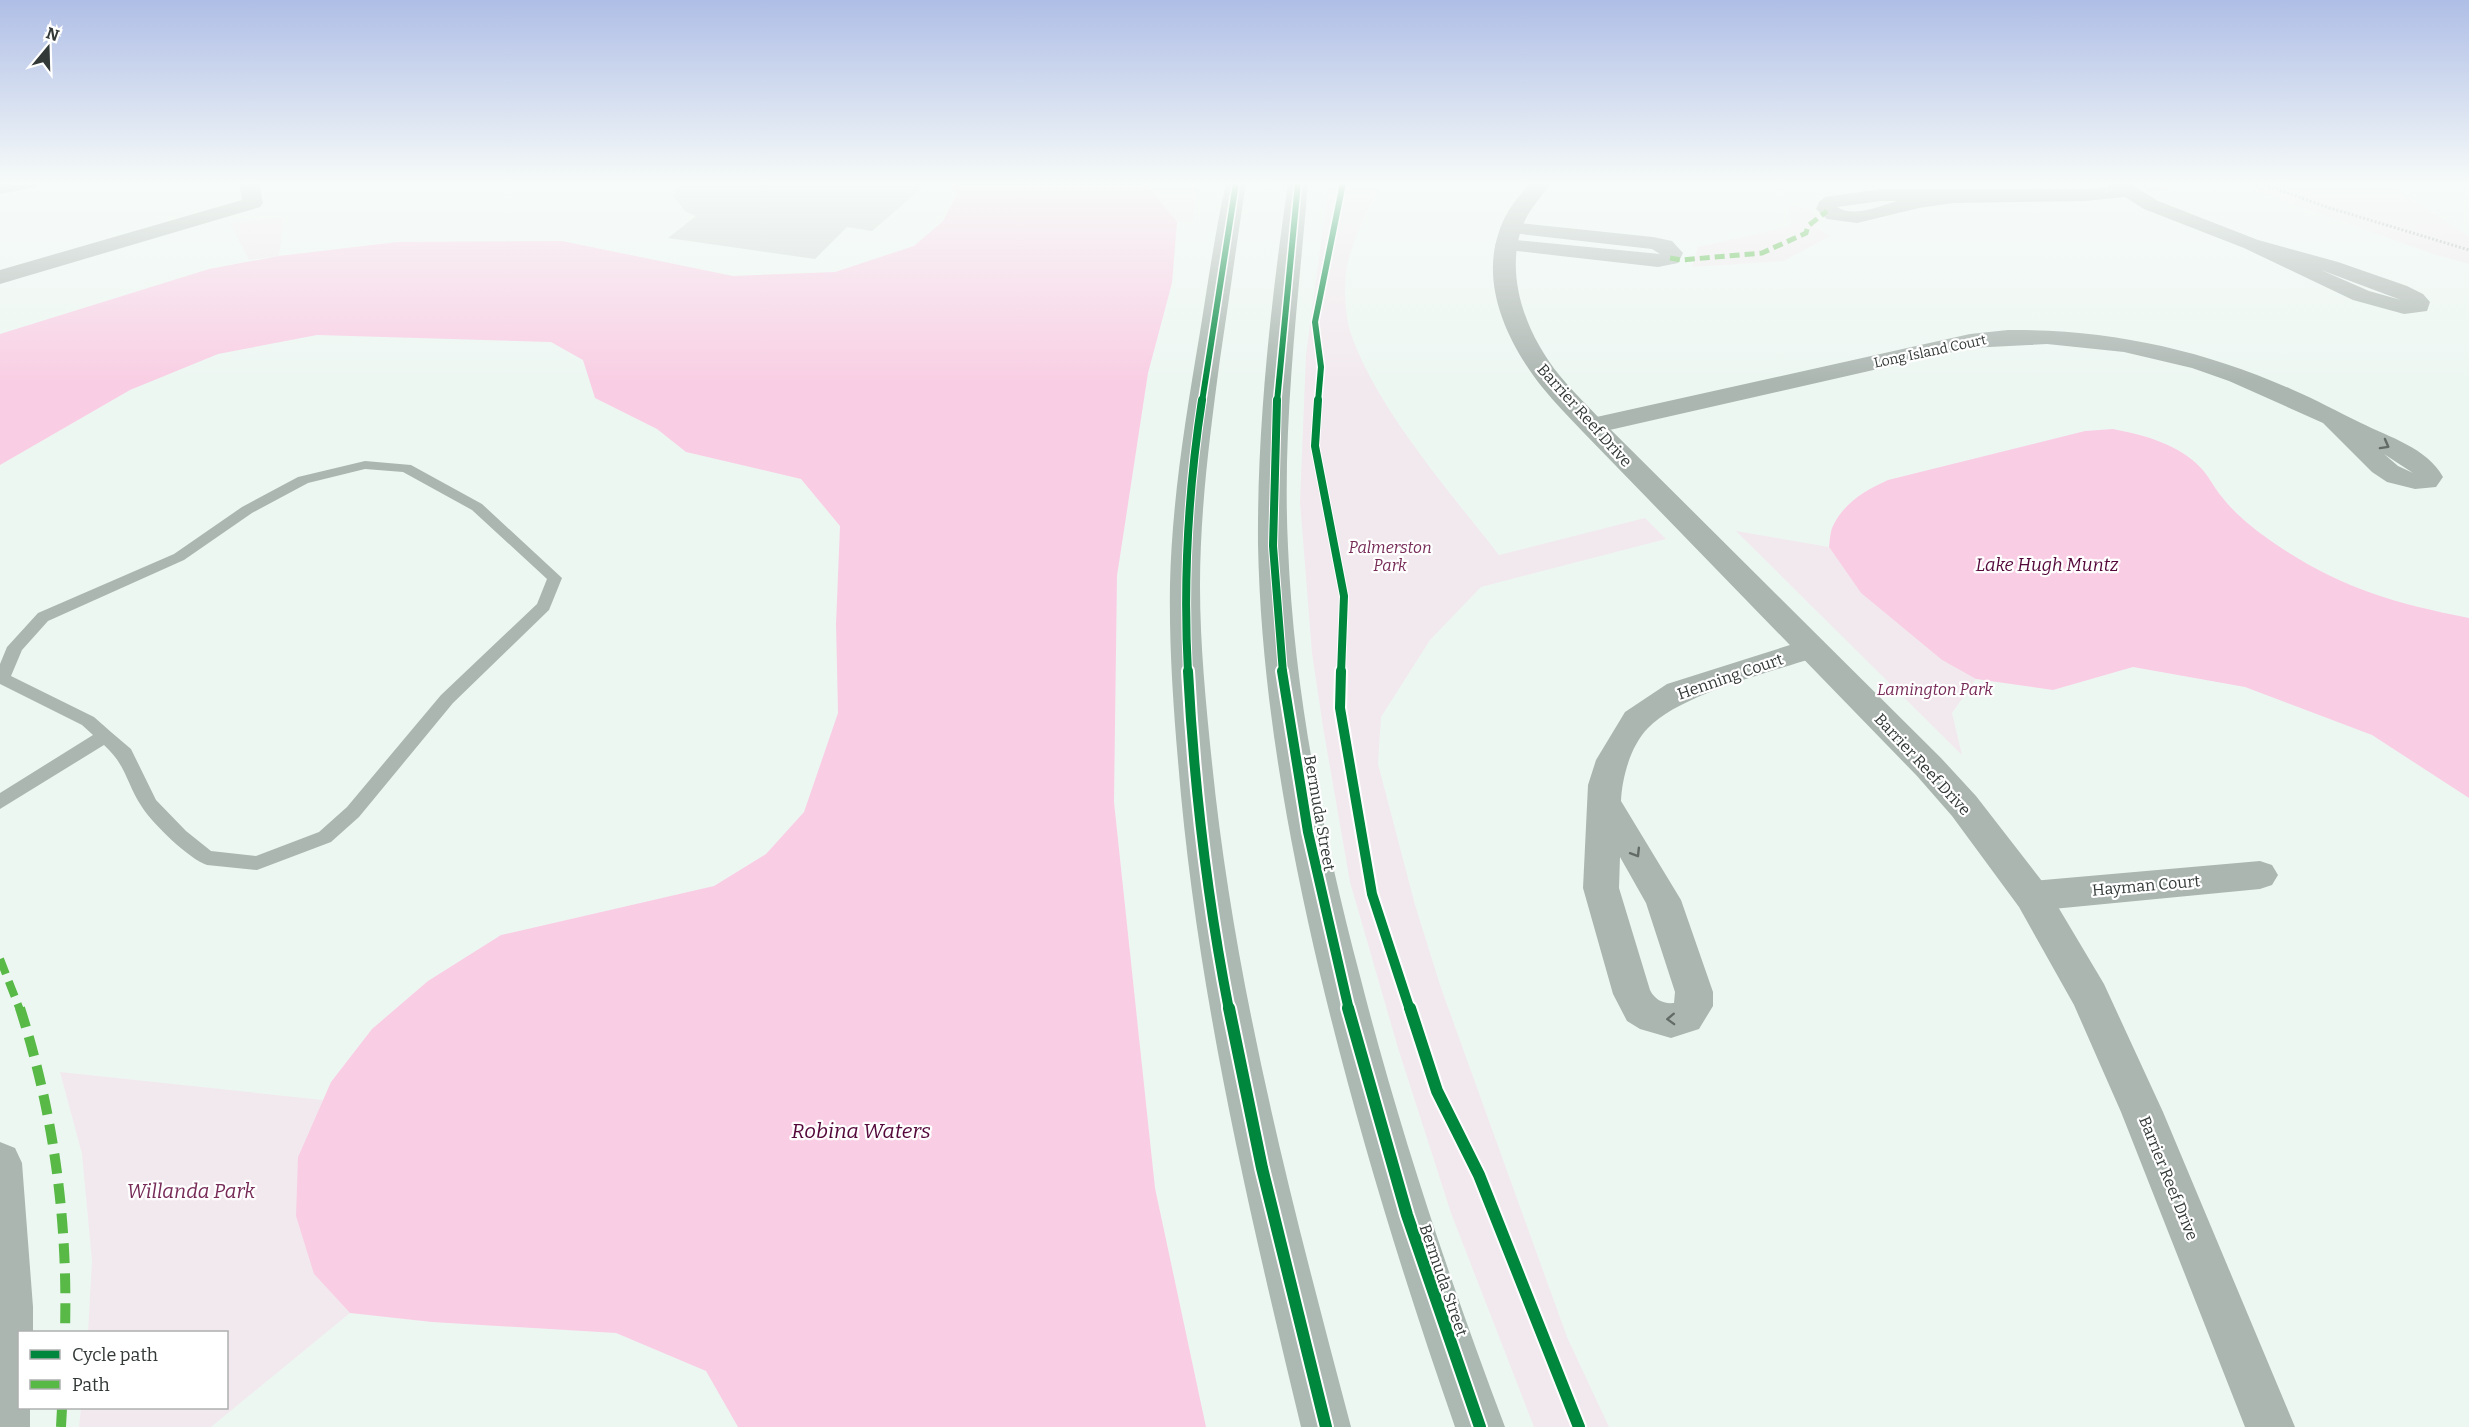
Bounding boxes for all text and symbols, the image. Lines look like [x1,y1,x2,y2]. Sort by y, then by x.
north arrow [18,18,78,78]
text: N [44,23,62,45]
street label: Long Island Court [1872,331,1988,372]
street label: Barrier Reef Drive [1533,360,1636,471]
one-way arrow [2378,437,2389,449]
park label: Palmerston Park [1348,538,1432,575]
water label: Lake Hugh Muntz [1976,554,2119,576]
street label: Henning Court [1675,649,1786,703]
park label: Lamington Park [1877,680,1993,699]
street label: Barrier Reef Drive [1871,710,1975,819]
street label: Bermuda Street [1300,754,1339,873]
one-way arrow [1628,847,1640,857]
street label: Hayman Court [2091,871,2201,900]
one-way arrow [1666,1012,1675,1025]
street label: Barrier Reef Drive [2135,1113,2202,1243]
water label: Robina Waters [791,1118,931,1144]
park label: Willanda Park [127,1179,255,1203]
street label: Bermuda Street [1415,1222,1472,1339]
legend [18,1331,228,1409]
text: Cycle path [72,1344,158,1366]
text: Path [72,1374,110,1396]

